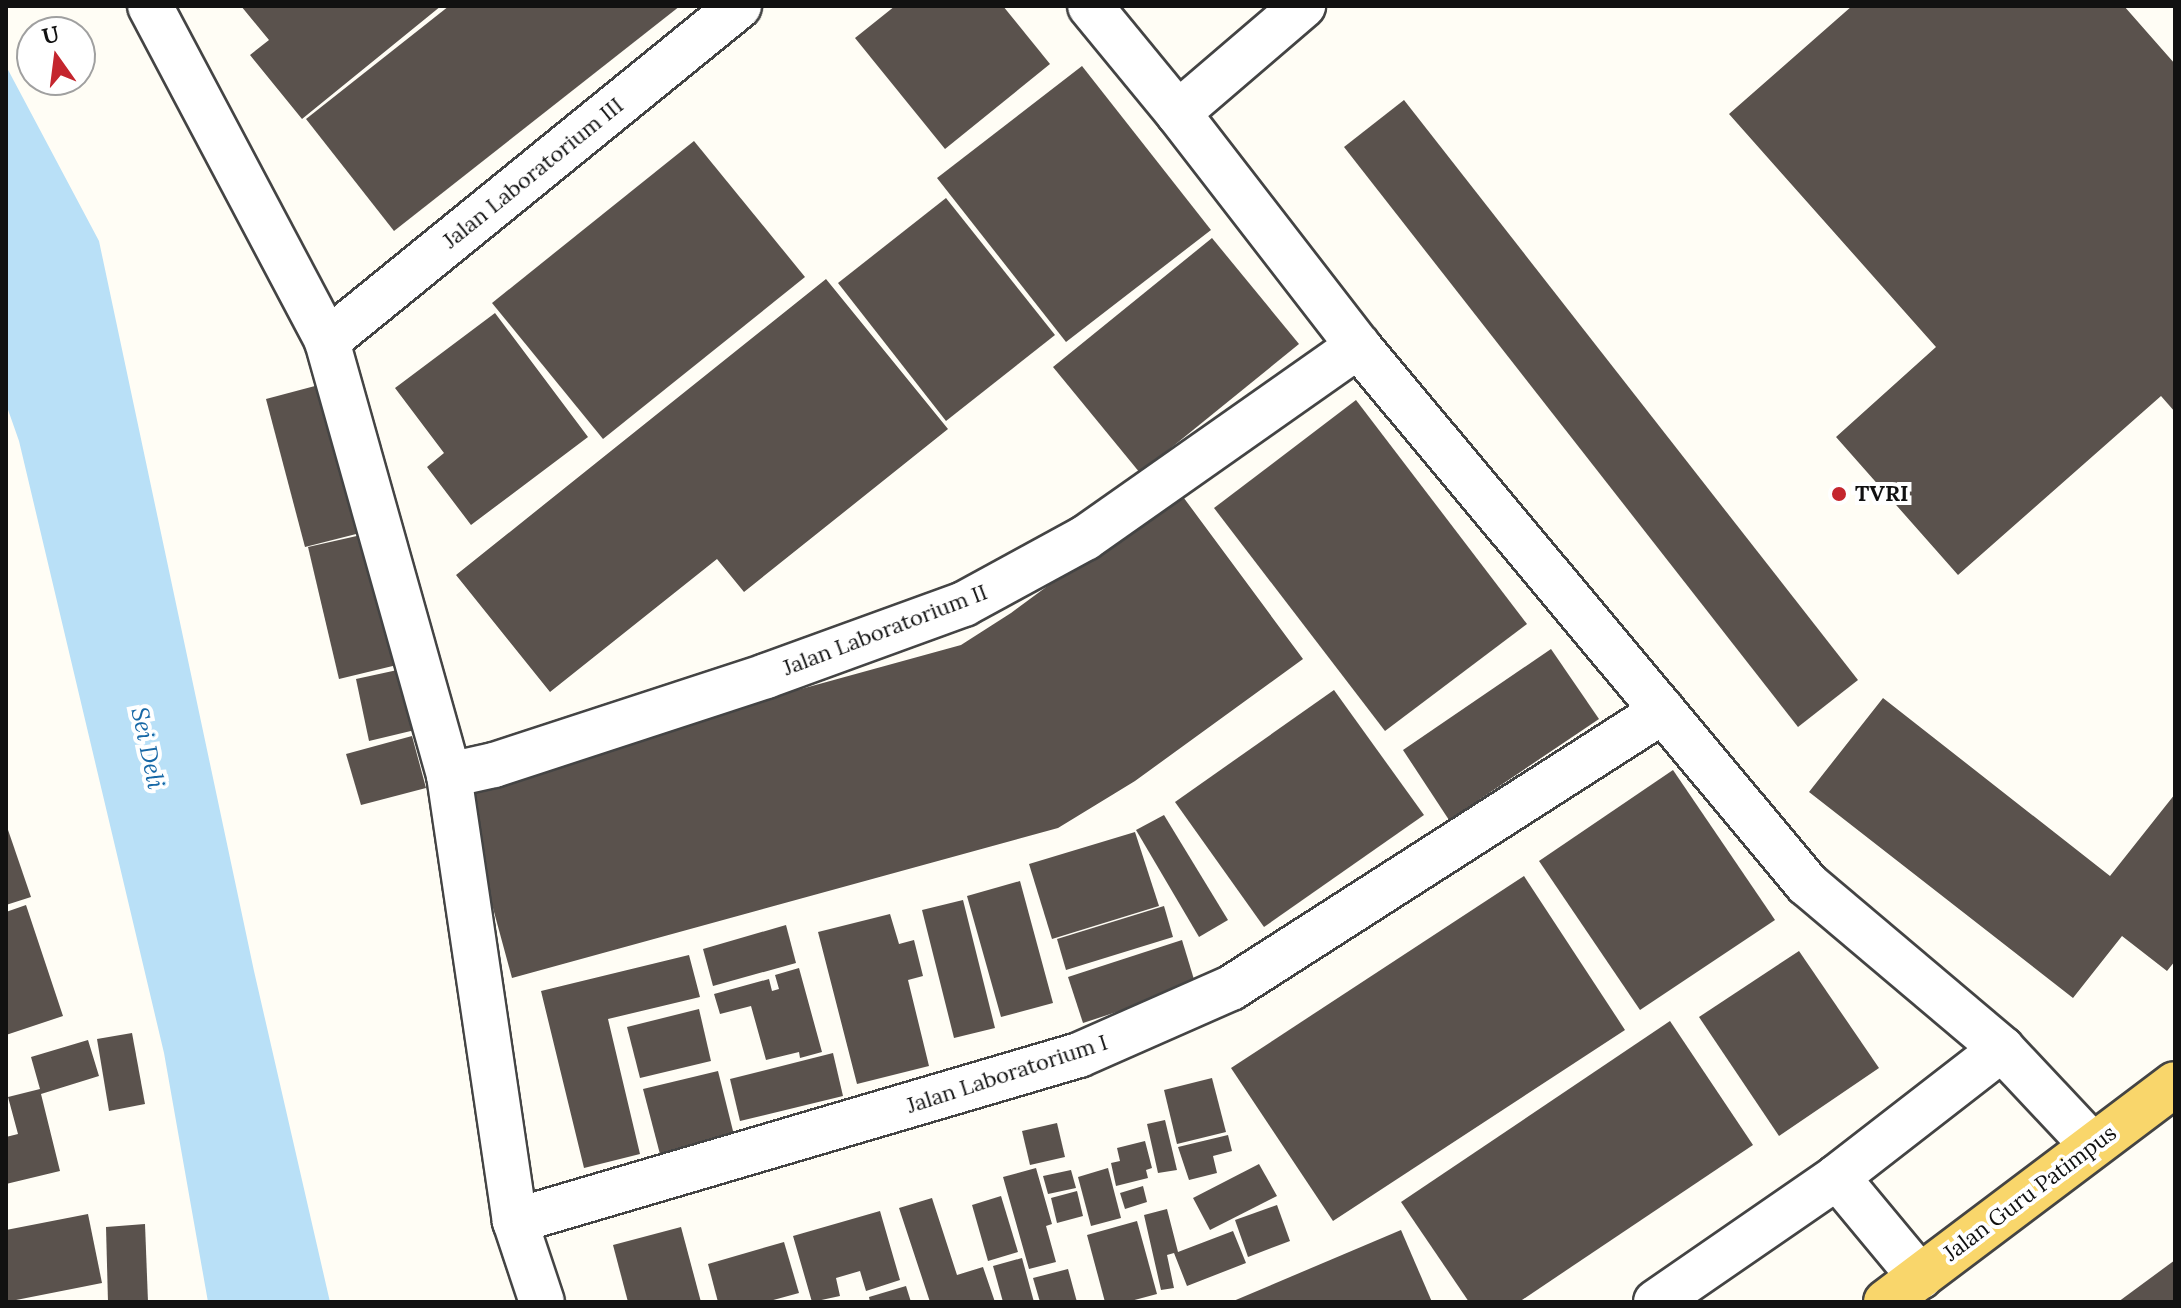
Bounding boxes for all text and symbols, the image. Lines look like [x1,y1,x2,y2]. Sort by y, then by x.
north arrow [16,16,96,96]
text: U [39,19,62,50]
street label: Jalan Laboratorium III [438,92,628,254]
place label: TVRI [1855,481,1908,507]
marker: TVRI [1830,485,1848,503]
street label: Jalan Laboratorium II [779,579,991,681]
water label: Sei Deli [125,704,171,792]
street label: Jalan Laboratorium I [903,1029,1111,1119]
street label: Jalan Guru Patimpus [1939,1120,2121,1266]

